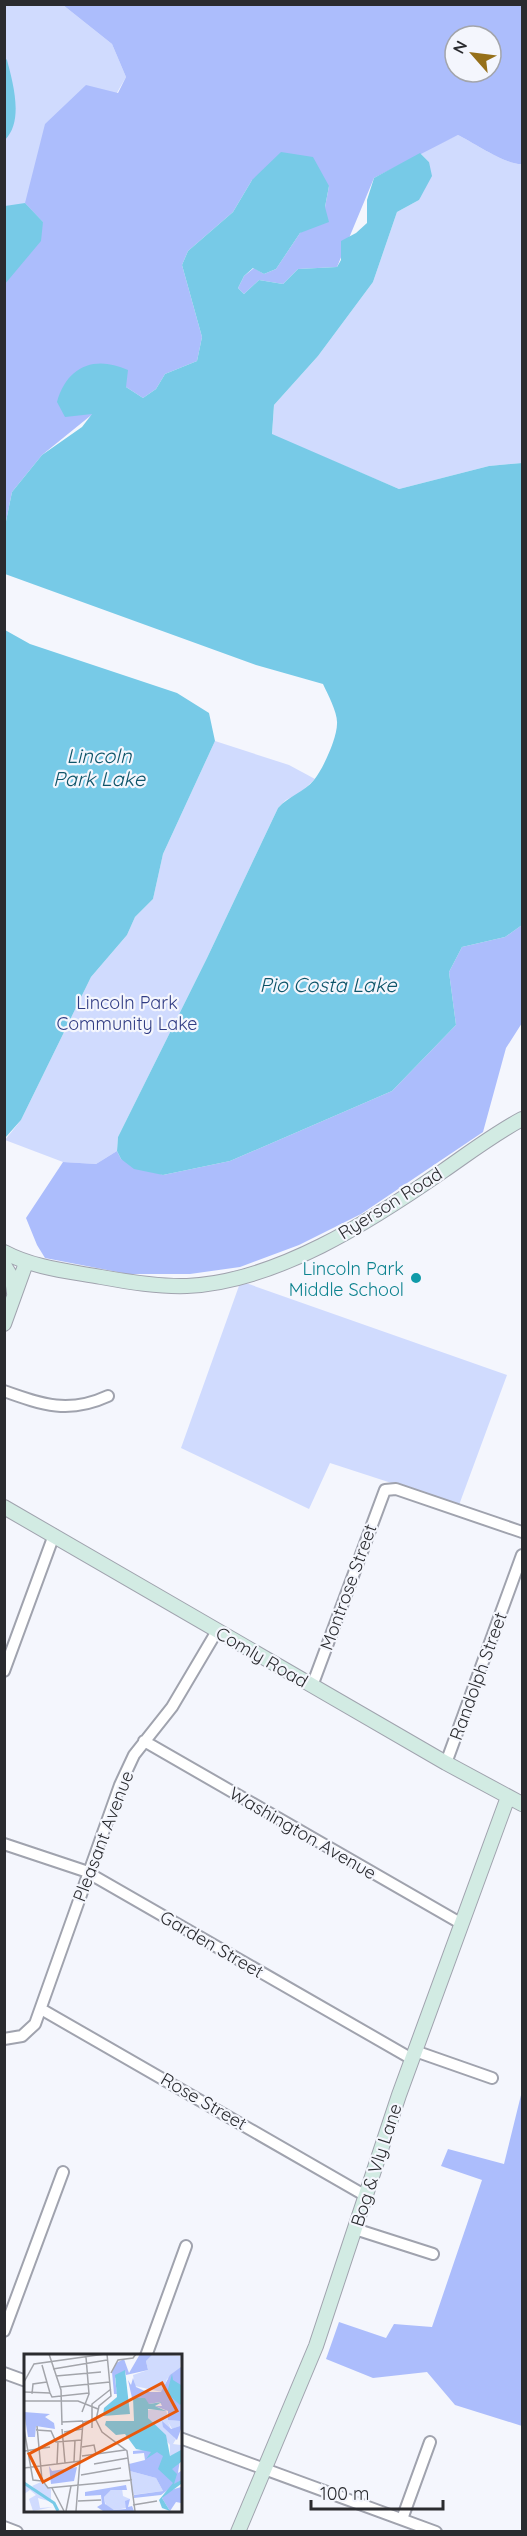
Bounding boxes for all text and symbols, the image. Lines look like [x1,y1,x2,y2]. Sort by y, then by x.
north arrow [443,24,503,84]
text: N [448,37,471,57]
water label: Lincoln Park Lake [53,743,146,791]
water label: Pio Costa Lake [260,972,397,997]
park label: Lincoln Park Community Lake [56,991,198,1035]
street label: Ryerson Road [334,1162,446,1244]
place label: Lincoln Park Middle School [289,1257,404,1301]
marker: Lincoln Park Middle School [409,1271,423,1285]
street label: Montrose Street [315,1521,381,1653]
street label: Randolph Street [444,1609,512,1743]
street label: Comly Road [212,1621,312,1693]
street label: Pleasant Avenue [67,1767,139,1905]
street label: Washington Avenue [225,1782,381,1884]
street label: Garden Street [156,1905,268,1983]
street label: Rose Street [157,2067,251,2135]
street label: Bog & Vly Lane [345,2101,407,2229]
inset map [24,2354,182,2512]
scale bar [311,2473,443,2511]
text: 100 m [320,2482,369,2505]

